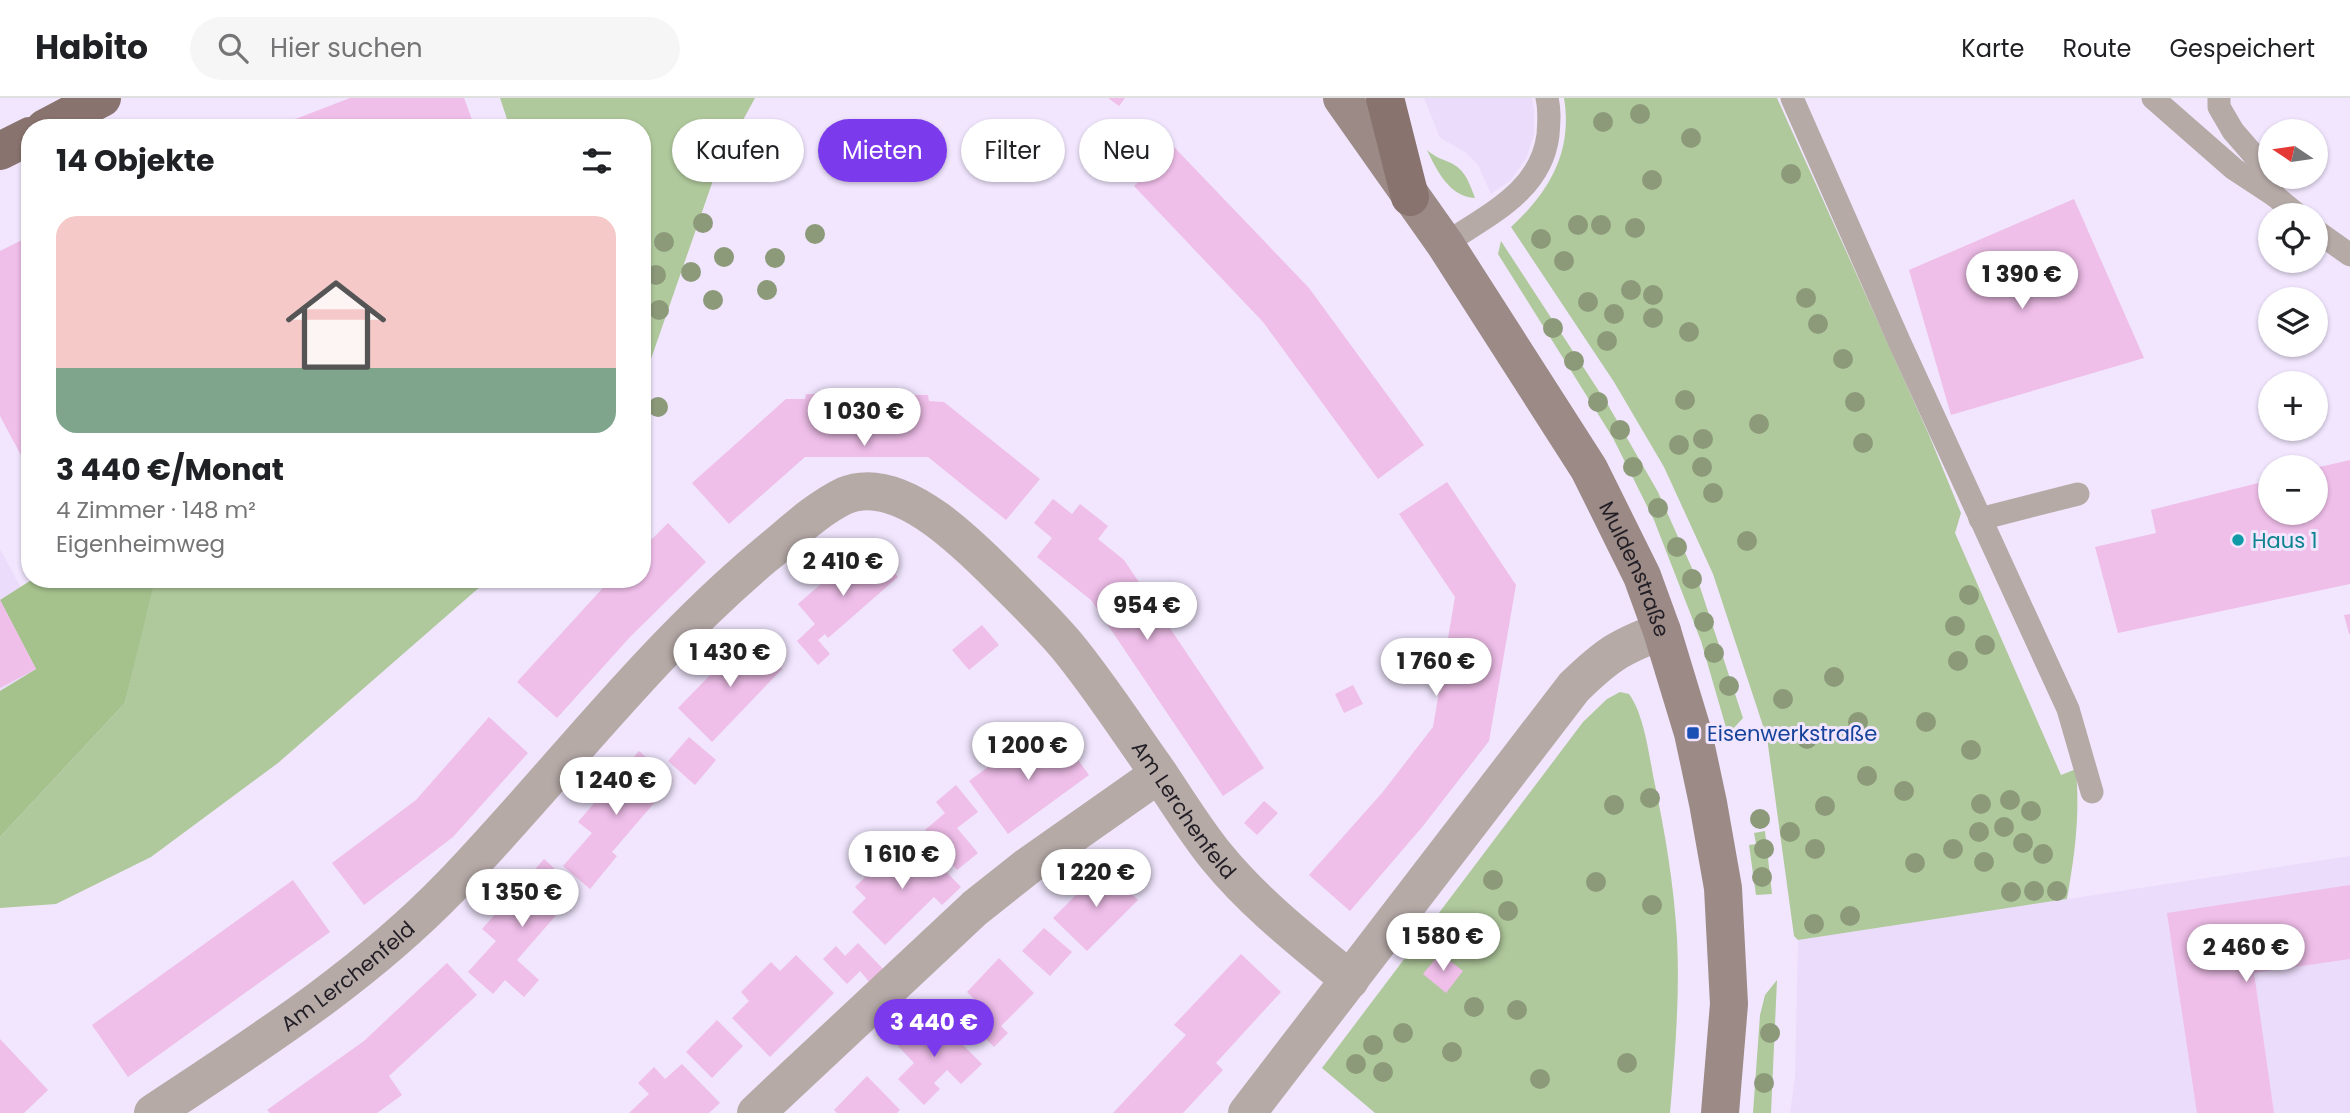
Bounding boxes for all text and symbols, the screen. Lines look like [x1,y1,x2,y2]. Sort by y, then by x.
search box [190,17,680,80]
text: Habito [35,24,148,71]
icon: search [214,29,252,67]
text: Hier suchen [270,30,423,66]
text: Karte [1961,32,2024,65]
text: Route [2062,32,2131,65]
text: Gespeichert [2169,32,2315,65]
chip: Kaufen [672,119,804,182]
chip: Mieten [818,119,947,182]
chip: Filter [961,119,1065,182]
chip: Neu [1079,119,1174,182]
north arrow [2258,119,2328,189]
map controls [2258,119,2328,525]
text: 14 Objekte [56,139,214,182]
icon: filters [578,142,616,180]
button: locate [2258,203,2328,273]
pin: 1 390 € [1957,252,2087,311]
text: 1 390 € [1982,258,2062,290]
icon: home [273,262,399,388]
button: layers [2258,287,2328,357]
button: + [2258,371,2328,441]
pin: 1 030 € [799,388,929,448]
text: 1 030 € [824,395,904,427]
text: 3 440 €/Monat [56,448,284,491]
button: − [2258,455,2328,525]
text: 4 Zimmer · 148 m² [56,494,256,526]
street label: Muldenstraße [1593,496,1677,641]
place label: Haus 1 [2252,526,2317,555]
text: Eigenheimweg [56,528,225,560]
marker: Haus 1 [2230,532,2246,548]
pin: 2 410 € [778,538,908,598]
text: 2 410 € [803,545,883,577]
pin: 954 € [1098,582,1196,642]
text: 954 € [1113,589,1181,621]
pin: 1 430 € [665,630,795,689]
text: 1 430 € [689,636,771,668]
pin: 1 760 € [1371,638,1501,698]
text: 1 760 € [1397,645,1475,677]
place label: Eisenwerkstraße [1707,719,1877,748]
pin: 1 200 € [963,722,1093,782]
marker: Eisenwerkstraße [1685,725,1701,741]
text: 1 200 € [988,729,1068,761]
street label: Am Lerchenfeld [1125,734,1243,885]
pin: 1 240 € [551,758,681,817]
text: 1 240 € [576,764,656,796]
pin: 1 610 € [837,832,967,891]
text: 1 610 € [864,838,940,870]
pin: 1 220 € [1031,850,1161,909]
text: 1 220 € [1057,856,1135,888]
pin: 1 350 € [457,870,587,929]
text: 1 350 € [482,876,562,908]
street label: Am Lerchenfeld [274,914,421,1038]
pin: 1 580 € [1378,914,1508,973]
text: 1 580 € [1402,920,1484,952]
pin: 2 460 € [2181,924,2311,984]
text: 2 460 € [2203,931,2289,963]
pin: 3 440 € [869,1000,999,1059]
text: 3 440 € [890,1006,978,1038]

